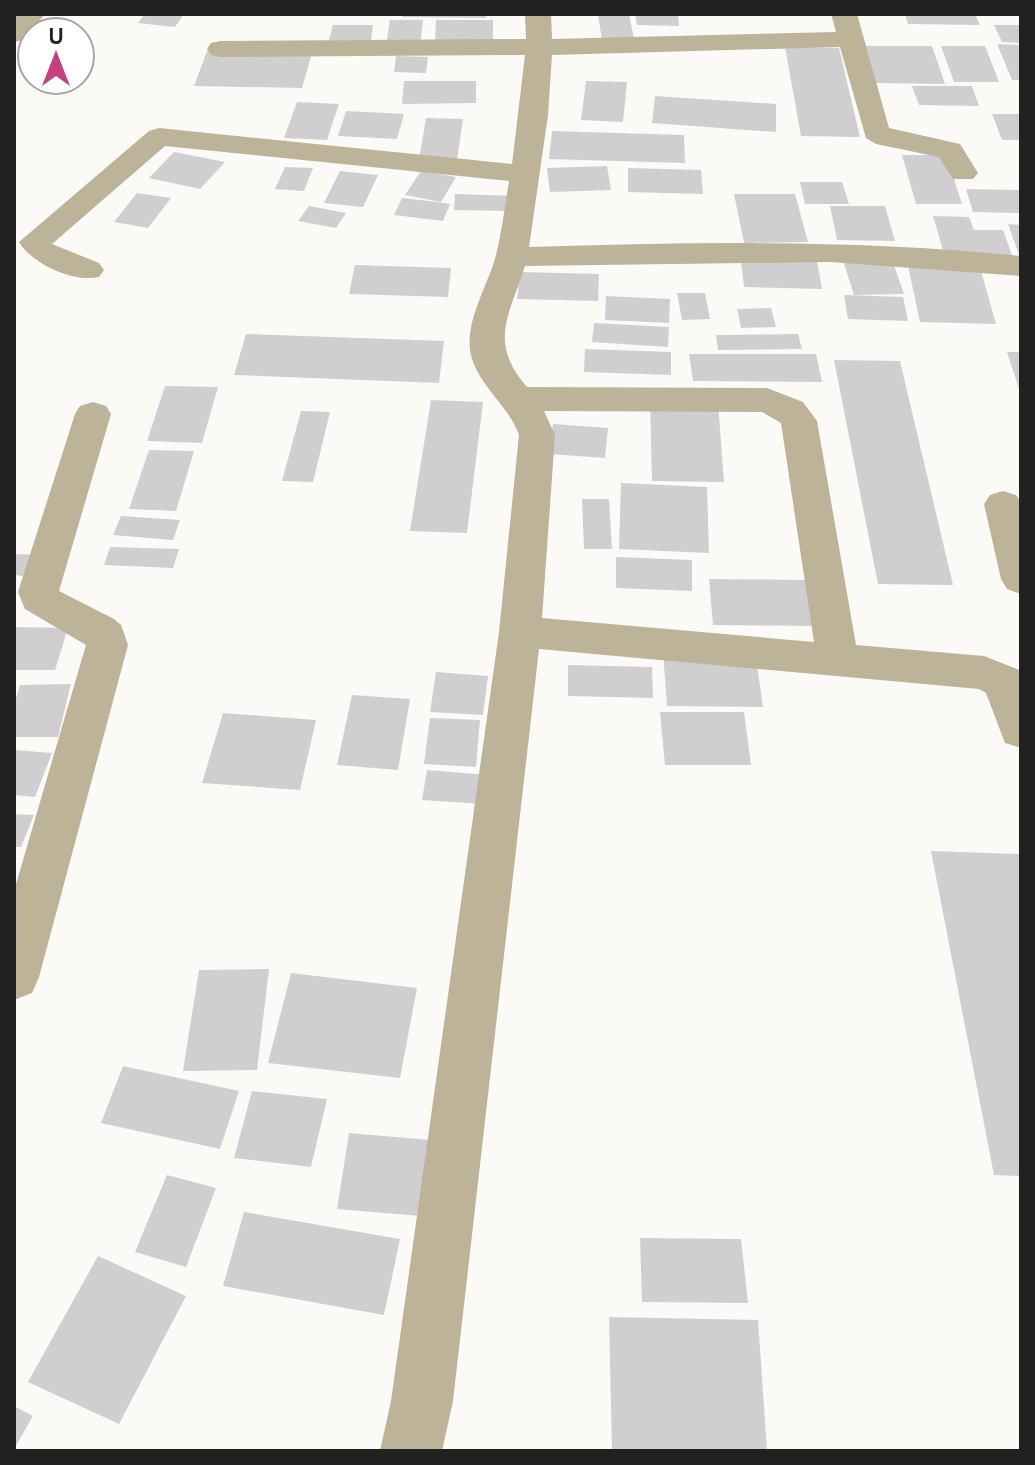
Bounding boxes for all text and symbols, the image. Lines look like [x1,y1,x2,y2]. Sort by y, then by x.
north arrow [16,16,96,96]
text: U [48,25,64,52]

